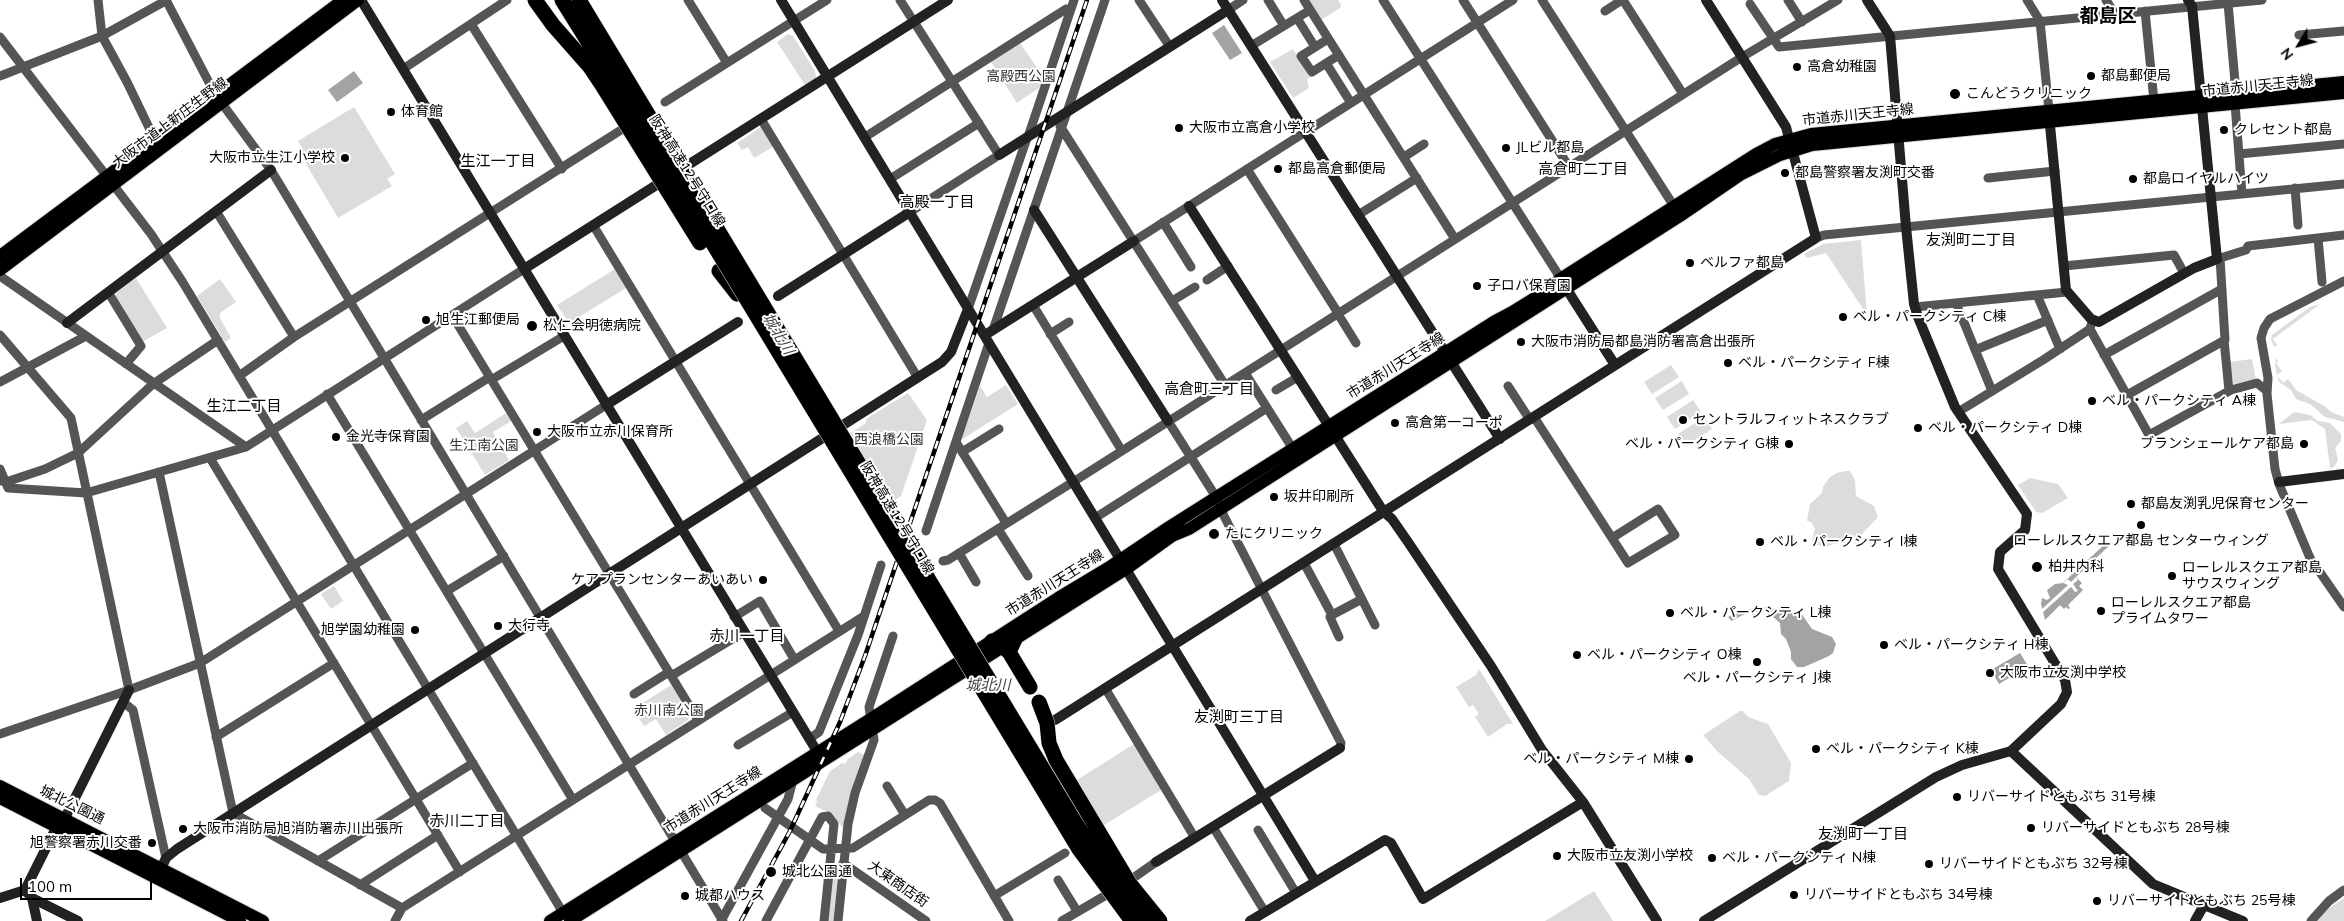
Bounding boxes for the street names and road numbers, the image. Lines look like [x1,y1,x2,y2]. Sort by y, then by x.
street label: 市道赤川天王寺線 [2201,72,2315,100]
street label: 大阪市道上新庄生野線 [109,74,231,172]
street label: 市道赤川天王寺線 [1801,101,1915,129]
street label: 阪神高速12号守口線 [646,112,728,230]
street label: 市道赤川天王寺線 [1344,329,1448,403]
street label: 阪神高速12号守口線 [857,458,937,578]
street label: 市道赤川天王寺線 [1003,546,1107,620]
street label: 市道赤川天王寺線 [661,763,765,837]
street label: 城北公園通 [37,782,107,828]
street label: 大東商店街 [865,857,931,911]

